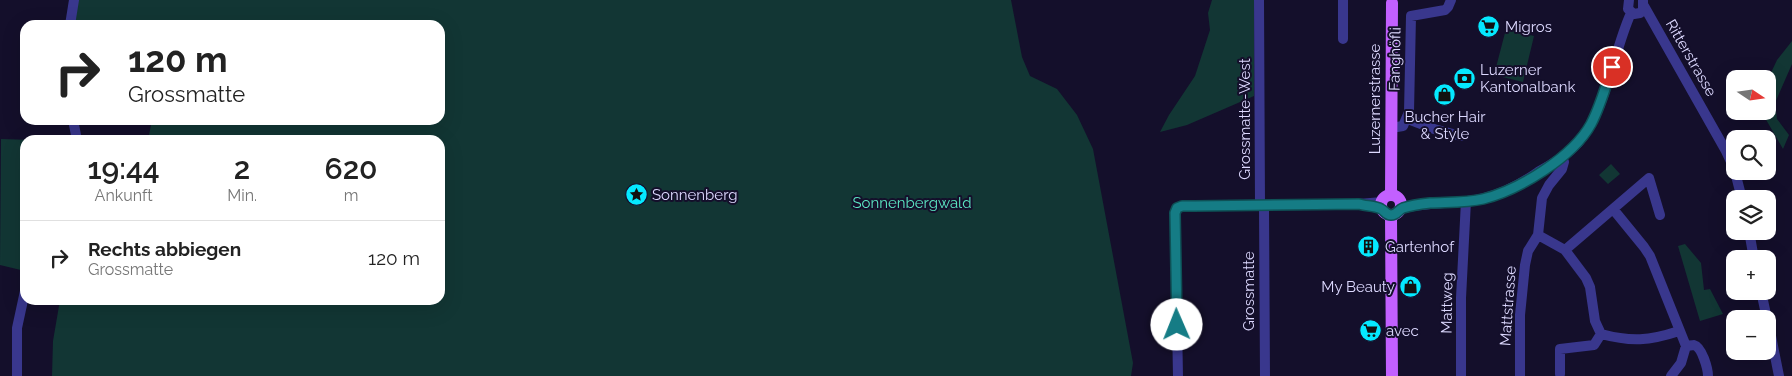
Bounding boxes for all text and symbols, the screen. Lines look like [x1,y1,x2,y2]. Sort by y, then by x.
supermarket icon: Migros [1477,15,1501,39]
street label: Ritterstrasse [1662,16,1720,100]
place label: Migros [1505,18,1552,36]
street label: Fanghöfli [1385,27,1405,91]
text: 120 m [128,39,228,80]
icon: right [45,40,110,105]
street label: Luzernerstrasse [1366,43,1384,154]
pin [1591,46,1633,88]
icon: arrive [1598,53,1626,81]
street label: Grossmatte-West [1236,58,1254,180]
place label: Luzerner Kantonalbank [1480,61,1575,96]
bank icon: Luzerner Kantonalbank [1452,67,1476,91]
north arrow [1726,70,1776,120]
map controls [1726,70,1776,360]
text: Grossmatte [128,81,245,107]
shop icon: Bucher Hair & Style [1433,82,1457,106]
place label: Bucher Hair & Style [1404,108,1486,143]
button: search [1726,130,1776,180]
text: 19:44 [87,151,160,186]
text: 2 [234,151,250,186]
text: 620 [324,151,378,186]
place icon: Sonnenberg [624,183,648,207]
text: Ankunft [95,186,153,205]
text: Min. [227,186,257,205]
text: m [344,186,358,205]
place label: Sonnenberg [652,186,737,204]
button: layers [1726,190,1776,240]
park label: Sonnenbergwald [852,194,972,212]
building icon: Gartenhof [1357,235,1381,259]
text: Rechts abbiegen [88,238,241,260]
place label: Gartenhof [1385,238,1455,256]
icon: right [45,244,73,272]
text: 120 m [368,247,420,269]
button: + [1726,250,1776,300]
street label: Grossmatte [1240,251,1258,331]
text: Grossmatte [88,260,173,279]
street label: Mattstrasse [1496,265,1520,347]
street label: Mattweg [1437,272,1457,334]
shop icon: My Beauty [1399,275,1423,299]
place label: My Beauty [1321,278,1395,296]
position arrow [1150,298,1202,350]
button: − [1726,310,1776,360]
supermarket icon: avec [1358,319,1382,343]
place label: avec [1386,322,1419,340]

